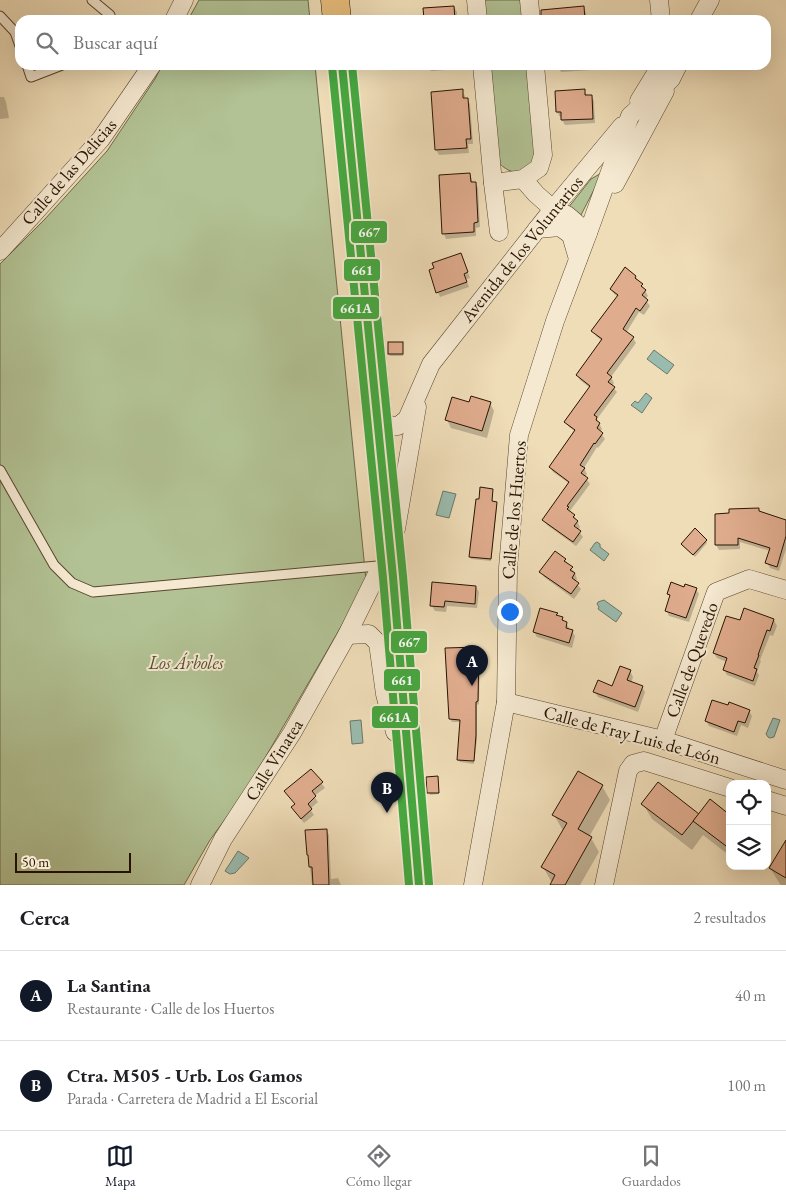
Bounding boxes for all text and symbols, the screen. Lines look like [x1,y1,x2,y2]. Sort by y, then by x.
search box [15,15,771,70]
icon: search [33,29,61,57]
text: Buscar aquí [73,30,158,55]
street label: Calle de las Delicias [16,113,121,230]
street label: Avenida de los Voluntarios [455,171,588,327]
line badge: 667 [350,220,388,244]
text: 667 [358,223,381,241]
line badge: 661 [343,258,381,282]
text: 661 [351,261,373,279]
line badge: 661A [332,296,380,320]
text: 661A [340,299,373,317]
street label: Calle de los Huertos [496,440,531,580]
your location [497,599,523,625]
street label: Calle de Quevedo [660,599,723,721]
line badge: 667 [390,630,428,654]
text: 667 [398,633,421,651]
pin: A [456,645,488,686]
park label: Los Árboles [147,651,225,674]
line badge: 661 [383,668,421,692]
text: 661 [391,671,413,689]
street label: Calle de Fray Luis de León [541,700,723,769]
line badge: 661A [371,705,419,729]
text: 661A [379,708,412,726]
street label: Calle Vinatea [239,714,308,805]
pin: B [371,772,403,813]
map controls [726,780,771,870]
button: locate [726,780,771,825]
button: layers [726,825,771,870]
scale bar [15,850,131,873]
text: 50 m [22,853,49,871]
text: Cerca [20,904,70,931]
text: 2 resultados [694,907,766,928]
text: La Santina [67,973,151,998]
text: A [30,985,42,1006]
text: 40 m [735,985,766,1006]
text: Restaurante · Calle de los Huertos [67,998,274,1019]
text: Ctra. M505 - Urb. Los Gamos [67,1063,302,1088]
text: B [31,1075,41,1096]
text: 100 m [727,1075,766,1096]
text: Parada · Carretera de Madrid a El Escorial [67,1088,318,1109]
tab: Mapa [105,1142,136,1190]
tab: Cómo llegar [346,1142,412,1190]
tab: Guardados [622,1142,681,1190]

